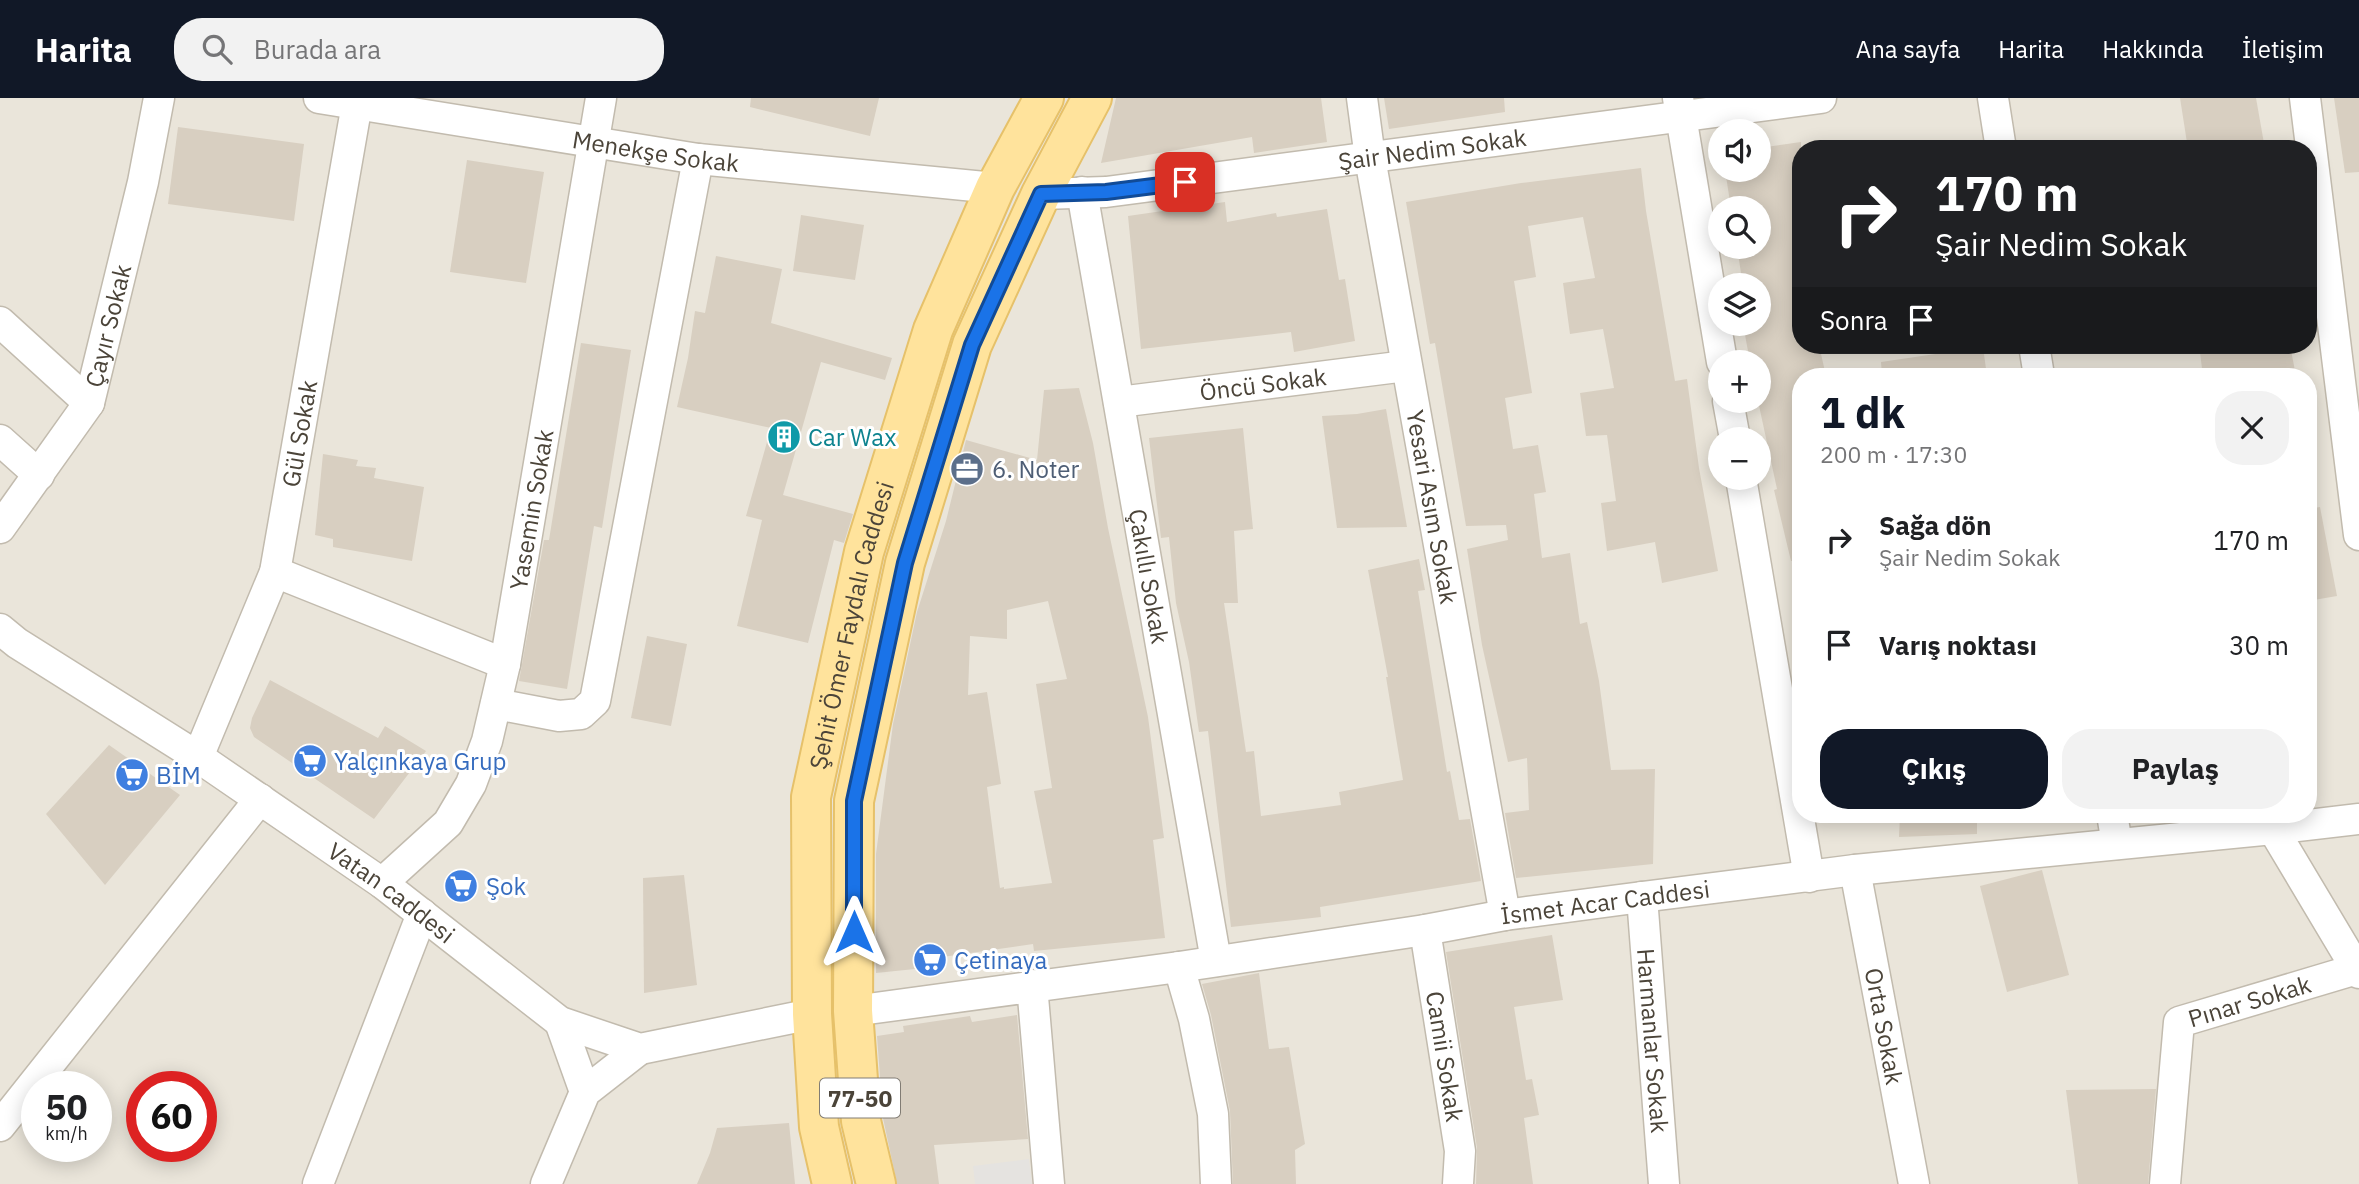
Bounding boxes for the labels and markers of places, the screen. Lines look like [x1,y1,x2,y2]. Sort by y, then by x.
pin [1155,152,1215,212]
building icon: Car Wax [765,418,803,456]
place label: Car Wax [808,421,896,453]
office icon: 6. Noter [948,450,986,488]
place label: 6. Noter [992,453,1080,485]
supermarket icon: Yalçınkaya Grup [291,742,329,780]
place label: Yalçınkaya Grup [334,745,506,777]
supermarket icon: BİM [113,756,151,794]
place label: BİM [156,759,201,791]
supermarket icon: Şok [442,867,480,905]
place label: Şok [486,870,526,902]
supermarket icon: Çetinaya [911,941,949,979]
place label: Çetinaya [954,944,1047,976]

